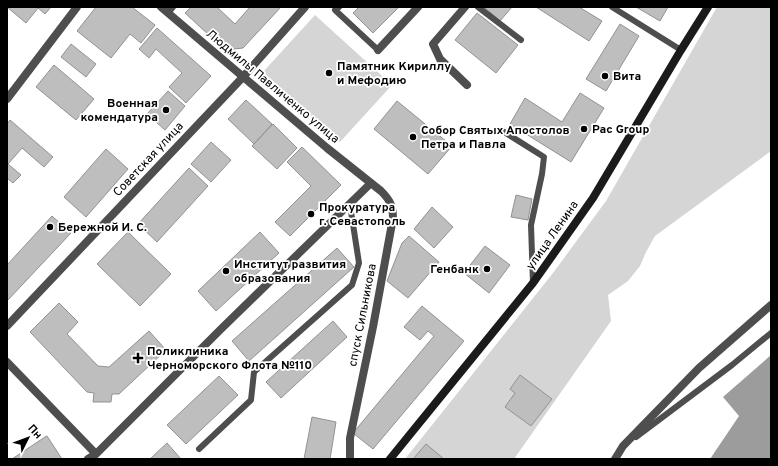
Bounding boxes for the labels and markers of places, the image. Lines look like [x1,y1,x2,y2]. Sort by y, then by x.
place label: Памятник Кириллу и Мефодию [337,59,451,89]
marker: Памятник Кириллу и Мефодию [324,68,334,78]
place label: Вита [613,69,641,85]
marker: Вита [600,71,610,81]
place label: Военная комендатура [80,96,158,126]
marker: Военная комендатура [161,105,171,115]
place label: Pac Group [592,122,649,138]
place label: Собор Святых Апостолов Петра и Павла [421,123,570,153]
marker: Pac Group [579,124,589,134]
marker: Собор Святых Апостолов Петра и Павла [408,132,418,142]
place label: Прокуратура г. Севастополь [319,200,406,230]
marker: Прокуратура г. Севастополь [306,209,316,219]
place label: Бережной И. С. [58,220,147,236]
marker: Бережной И. С. [45,222,55,232]
place label: Институт развития образования [234,257,346,287]
place label: Генбанк [430,262,479,278]
marker: Генбанк [482,264,492,274]
marker: Институт развития образования [221,266,231,276]
place label: Поликлиника Черноморского Флота №110 [147,344,312,374]
marker: Поликлиника Черноморского Флота №110 [132,352,144,364]

